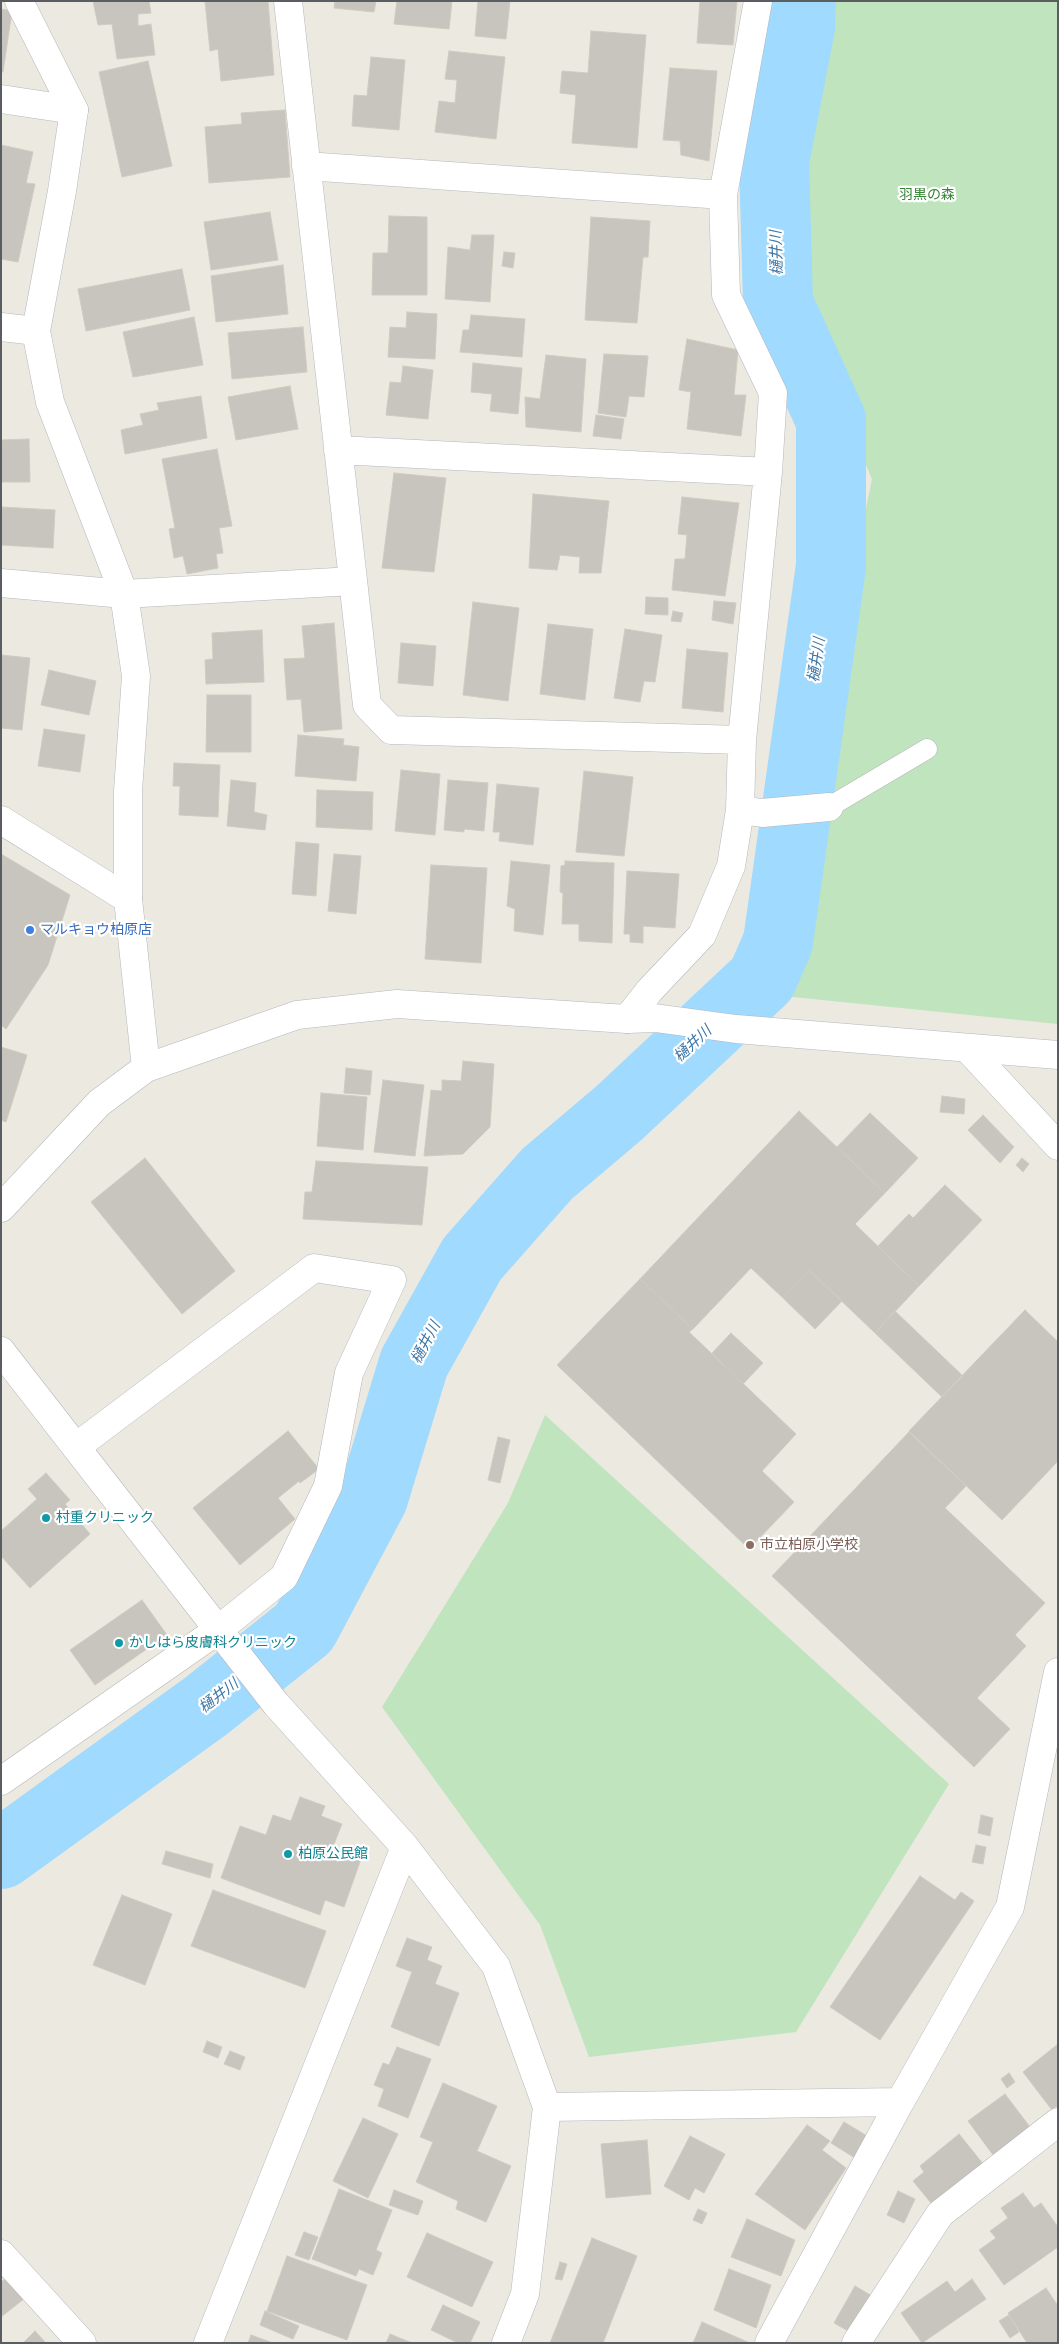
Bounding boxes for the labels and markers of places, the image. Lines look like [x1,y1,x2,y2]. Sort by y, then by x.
place label: マルキョウ柏原店 [40,922,152,938]
marker: マルキョウ柏原店 [24,924,36,936]
place label: 村重クリニック [56,1510,154,1526]
marker: 村重クリニック [40,1512,52,1524]
place label: 市立柏原小学校 [760,1537,858,1553]
marker: 市立柏原小学校 [744,1539,756,1551]
place label: かしはら皮膚科クリニック [129,1635,297,1651]
marker: かしはら皮膚科クリニック [113,1637,125,1649]
place label: 柏原公民館 [298,1846,368,1862]
marker: 柏原公民館 [282,1848,294,1860]

